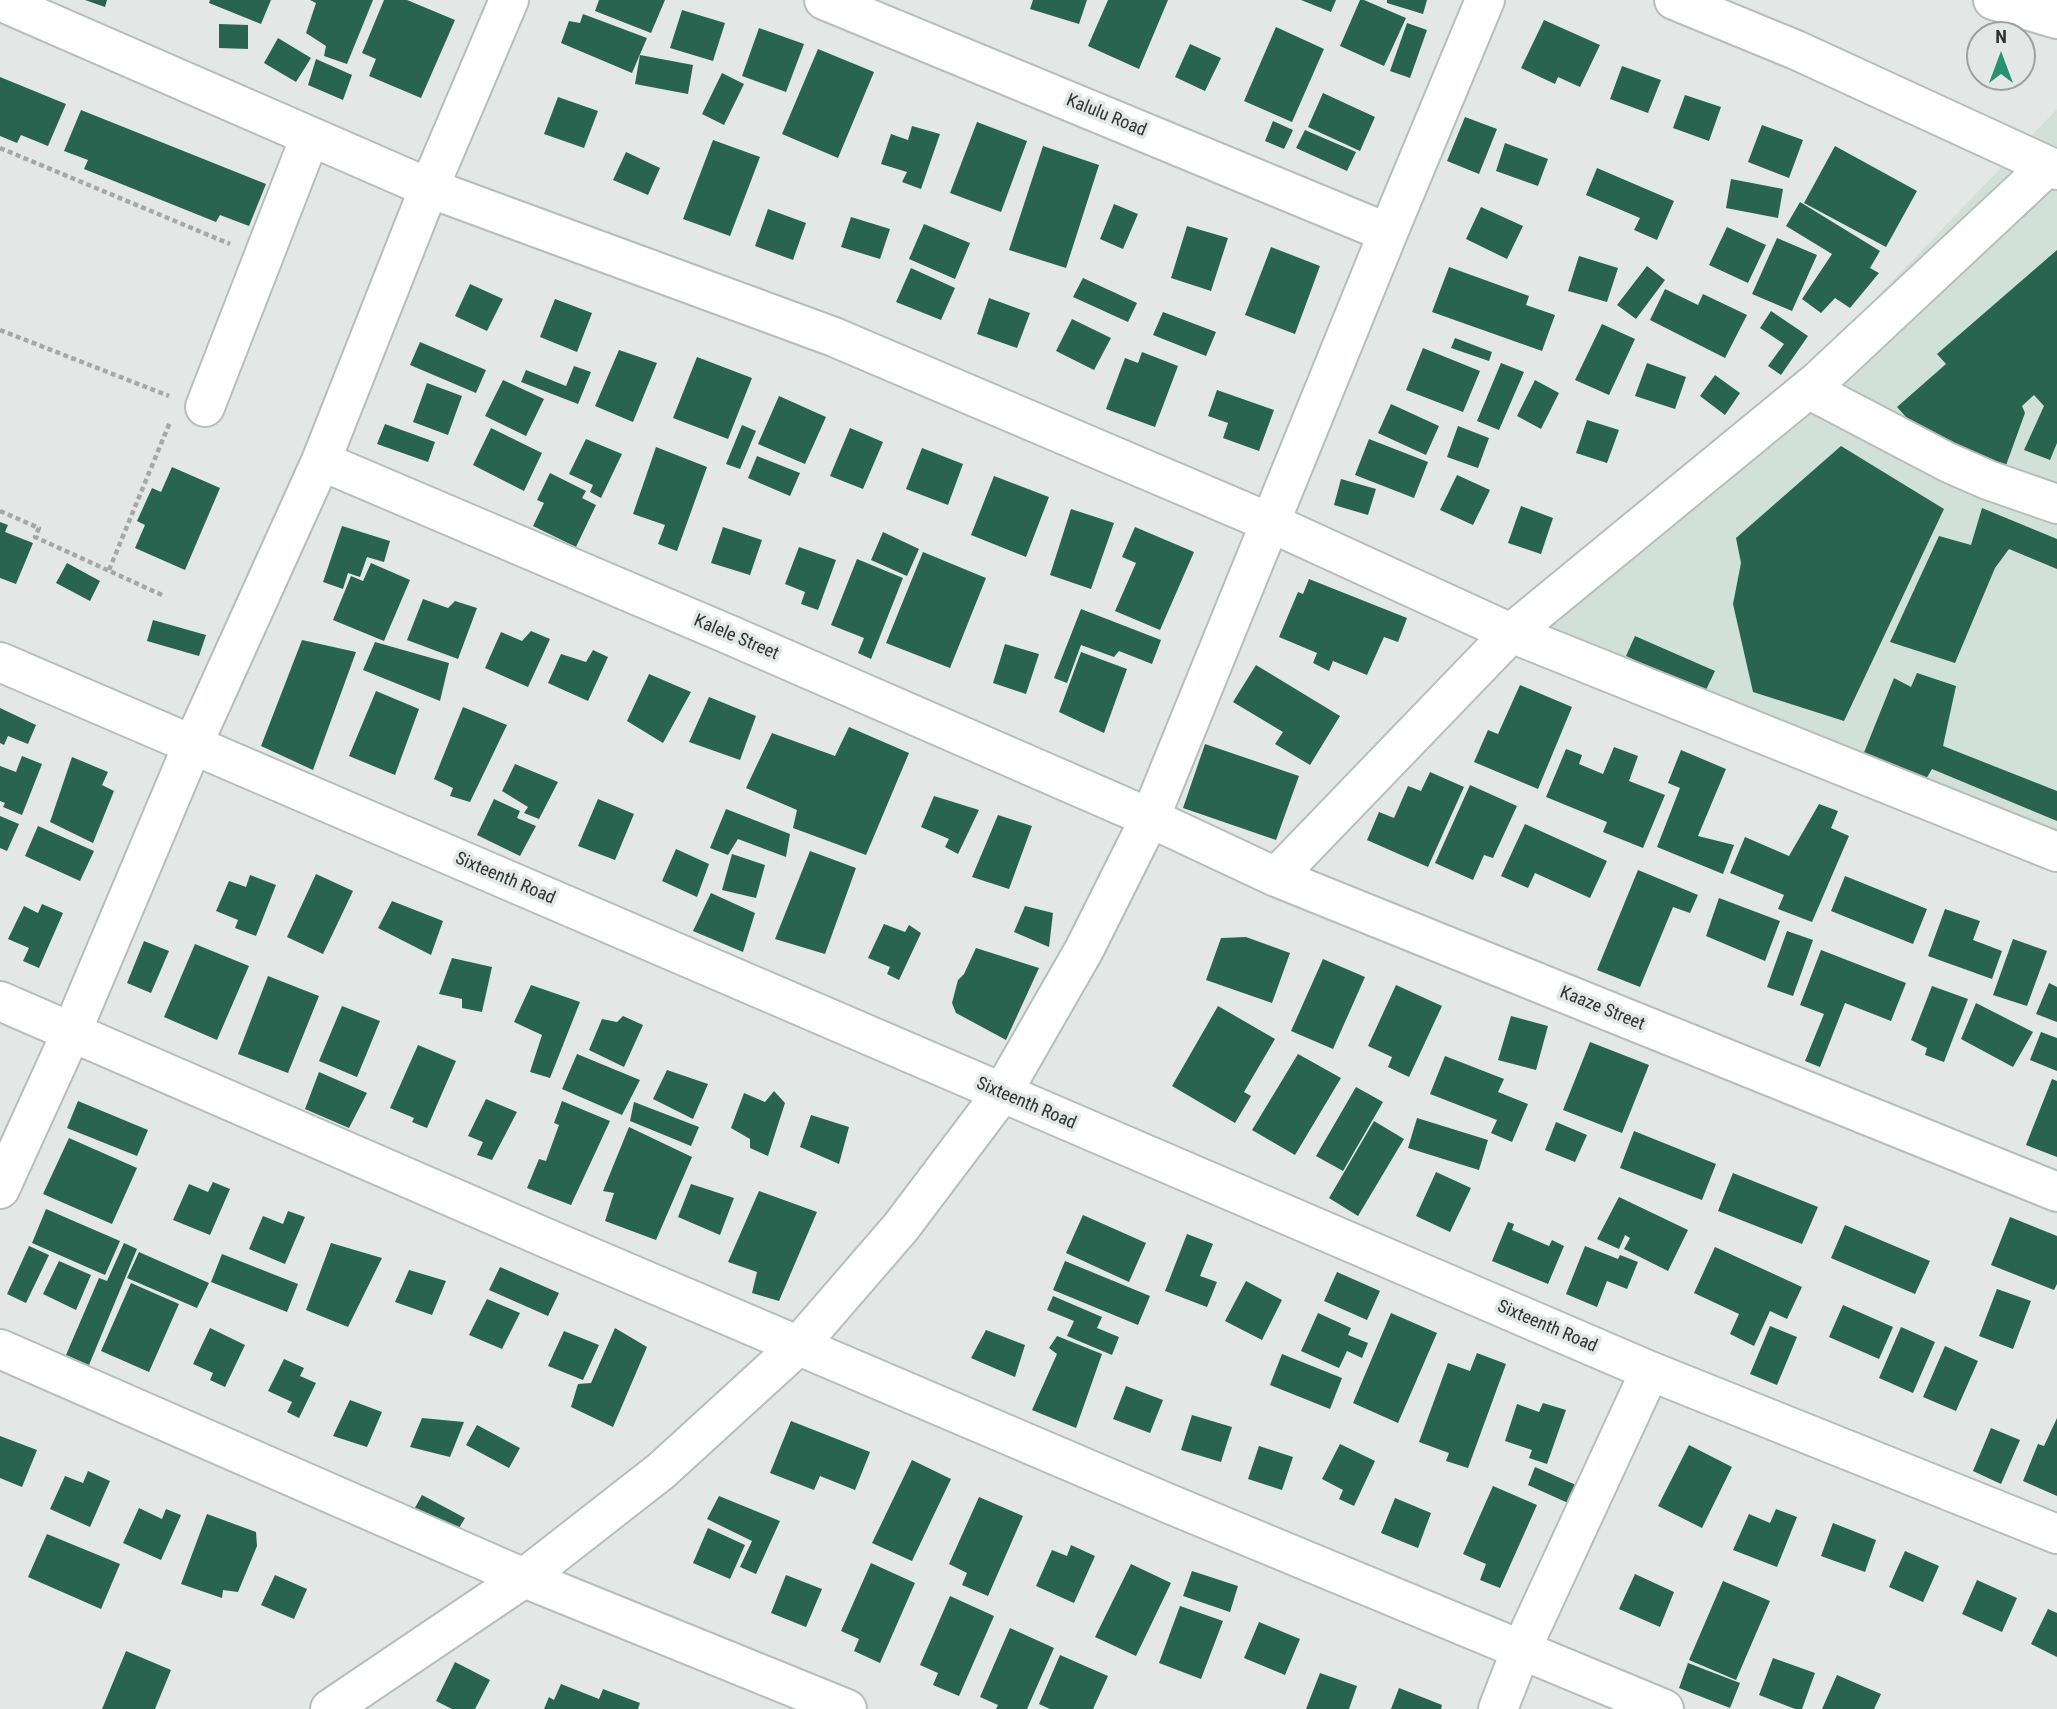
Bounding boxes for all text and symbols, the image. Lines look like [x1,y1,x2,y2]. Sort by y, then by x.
north arrow [1966,21,2036,91]
text: N [1995,25,2007,48]
street label: Kalulu Road [1063,90,1149,142]
street label: Kalele Street [690,610,782,666]
street label: Sixteenth Road [452,848,558,910]
street label: Kaaze Street [1556,982,1648,1036]
street label: Sixteenth Road [973,1073,1079,1135]
street label: Sixteenth Road [1494,1296,1600,1358]

